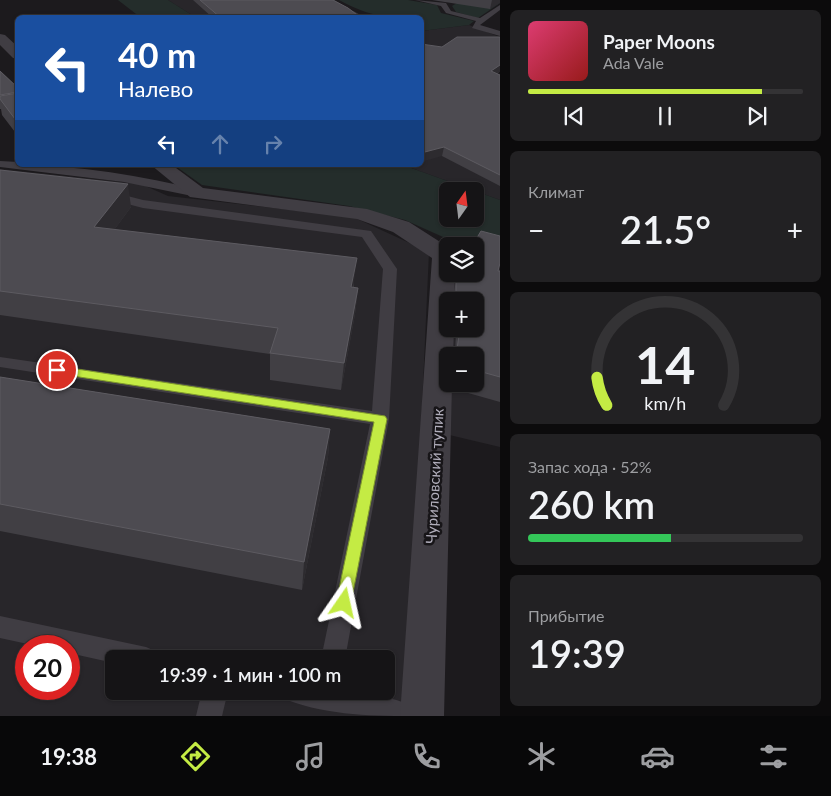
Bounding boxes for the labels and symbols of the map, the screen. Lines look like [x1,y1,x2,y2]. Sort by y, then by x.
north arrow [439,182,484,228]
pin [36,349,78,391]
street label: Чуриловский тупик [421,408,447,544]
position arrow [317,576,369,628]
speed limit sign: 20 [15,635,80,700]

